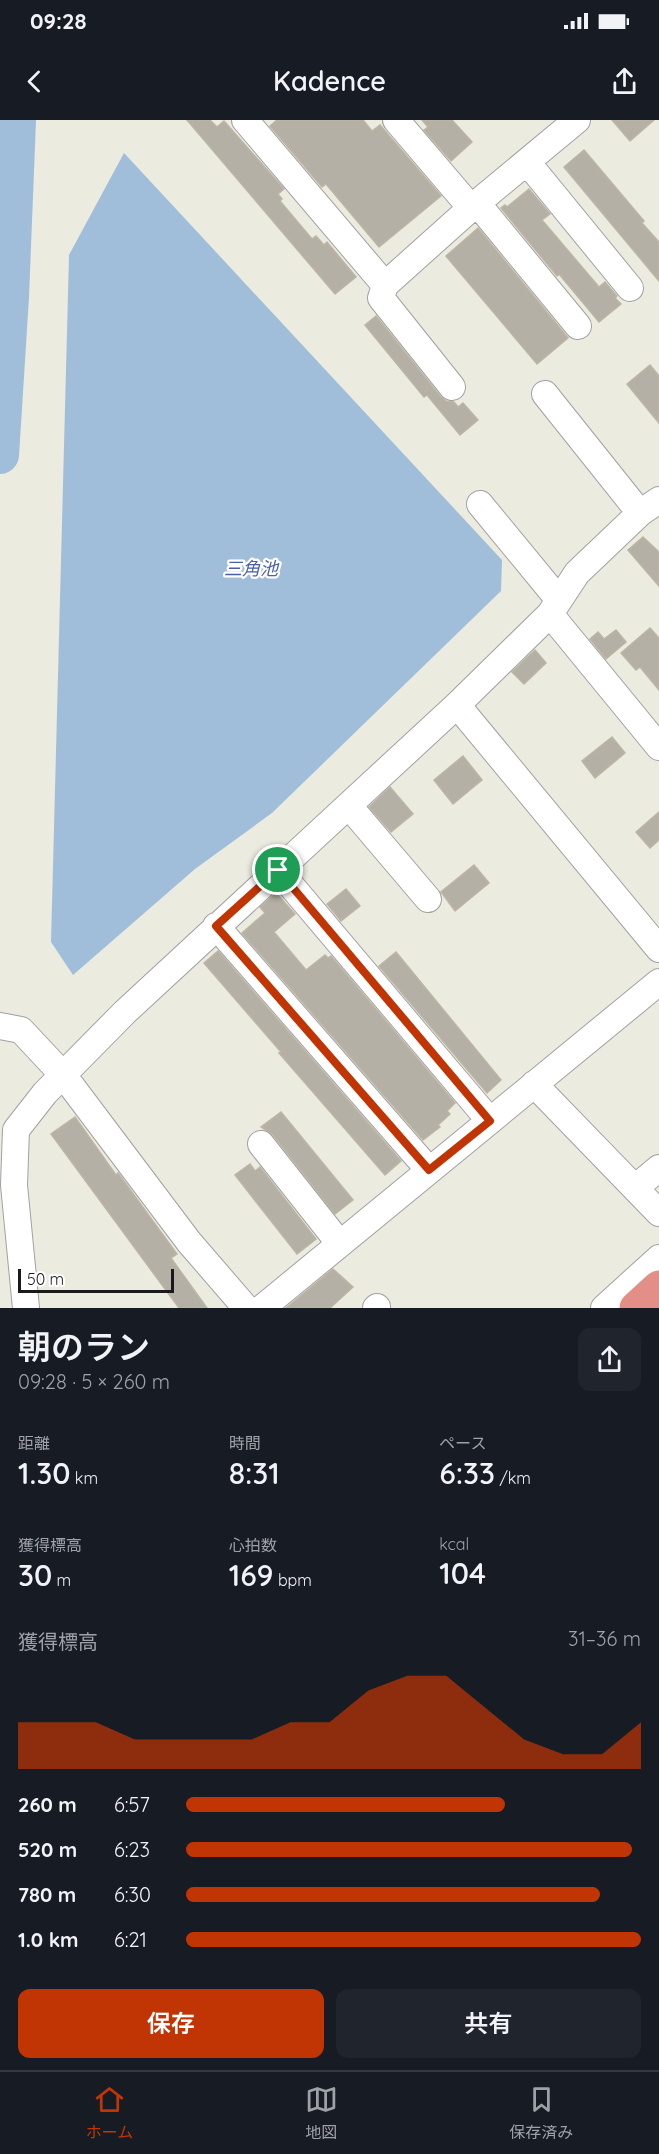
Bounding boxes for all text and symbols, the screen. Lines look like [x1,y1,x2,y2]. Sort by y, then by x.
text: 09:28 [30,7,87,35]
text: Kadence [273,64,386,98]
icon: back [18,65,51,98]
icon: share [608,65,641,98]
water label: 三角池 [224,557,280,580]
pin [252,844,303,895]
icon: arrive [261,853,294,886]
scale bar [18,1266,174,1294]
text: 50 m [27,1269,64,1289]
text: 朝のラン [18,1326,150,1367]
button: share [578,1328,641,1391]
text: 09:28 · 5 × 260 m [18,1369,170,1394]
text: 距離 [18,1433,50,1453]
text: 時間 [229,1433,261,1453]
text: ペース [439,1433,487,1453]
text: 1.30 [18,1454,71,1492]
text: 8:31 [229,1454,280,1492]
text: 6:33 [439,1454,495,1492]
text: km [71,1468,98,1488]
text: /km [495,1468,531,1488]
text: kcal [439,1534,469,1554]
text: 獲得標高 [18,1535,82,1555]
text: 心拍数 [229,1535,277,1555]
text: 104 [439,1554,486,1592]
text: 30 [18,1556,52,1594]
text: 169 [229,1556,274,1594]
text: m [52,1570,71,1590]
text: bpm [274,1570,312,1590]
text: 31–36 m [568,1626,641,1651]
text: 獲得標高 [18,1629,98,1654]
text: 260 m [18,1792,77,1817]
text: 6:57 [114,1792,150,1817]
text: 520 m [18,1837,77,1862]
text: 6:23 [114,1837,150,1862]
text: 780 m [18,1882,76,1907]
text: 6:30 [114,1882,151,1907]
text: 1.0 km [18,1927,78,1952]
text: 6:21 [114,1927,147,1952]
button: 保存 [18,1989,324,2058]
button: 共有 [336,1989,641,2058]
tab: ホーム [86,2083,133,2143]
tab: 地図 [305,2083,338,2143]
tab: 保存済み [509,2083,573,2143]

